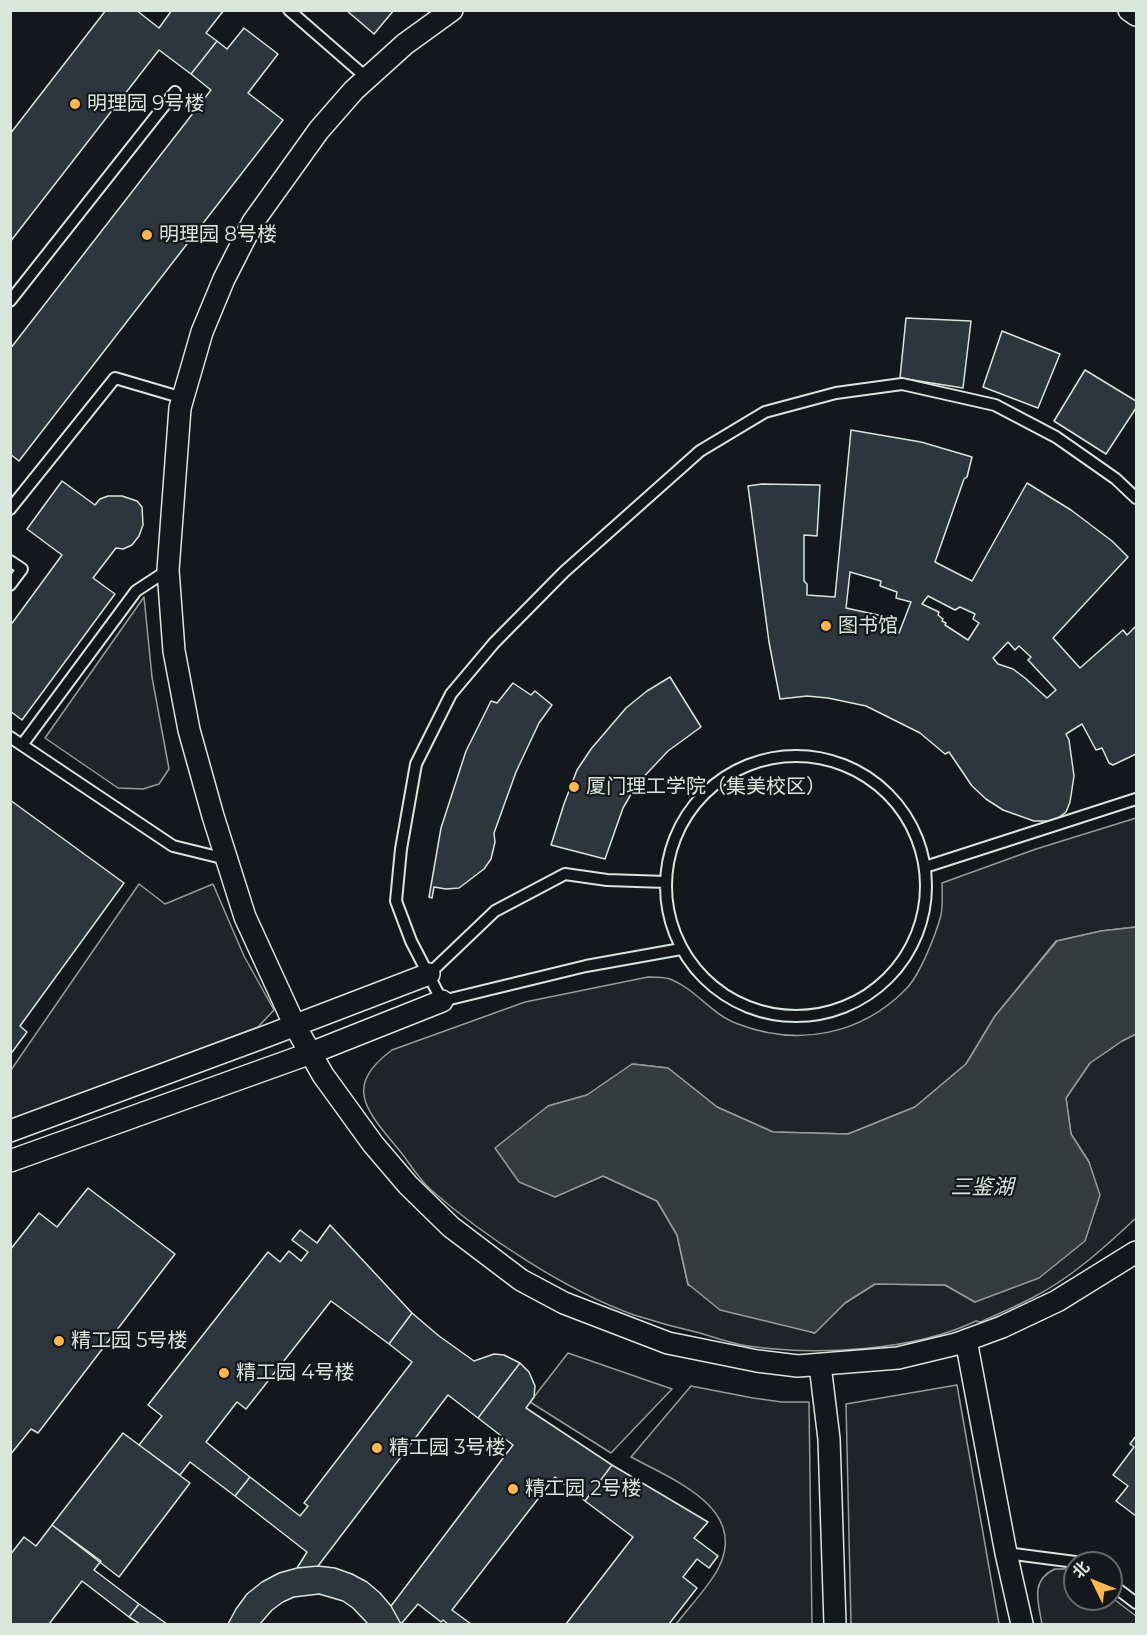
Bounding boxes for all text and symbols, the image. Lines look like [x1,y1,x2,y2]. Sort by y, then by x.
place label: 明理园 9号楼 [87,92,204,116]
marker: 明理园 9号楼 [68,97,82,111]
place label: 明理园 8号楼 [159,223,277,247]
marker: 明理园 8号楼 [140,228,154,242]
place label: 图书馆 [838,614,898,638]
marker: 图书馆 [819,619,833,633]
place label: 厦门理工学院（集美校区） [586,775,826,799]
marker: 厦门理工学院（集美校区） [567,780,581,794]
water label: 三鉴湖 [951,1175,1013,1201]
place label: 精工园 5号楼 [71,1329,188,1353]
marker: 精工园 5号楼 [52,1334,66,1348]
place label: 精工园 4号楼 [236,1361,354,1385]
marker: 精工园 4号楼 [217,1366,231,1380]
place label: 精工园 3号楼 [389,1436,506,1460]
marker: 精工园 3号楼 [370,1441,384,1455]
place label: 精工园 2号楼 [525,1477,642,1501]
marker: 精工园 2号楼 [506,1482,520,1496]
north arrow [1063,1551,1123,1611]
text: 北 [1069,1557,1093,1582]

